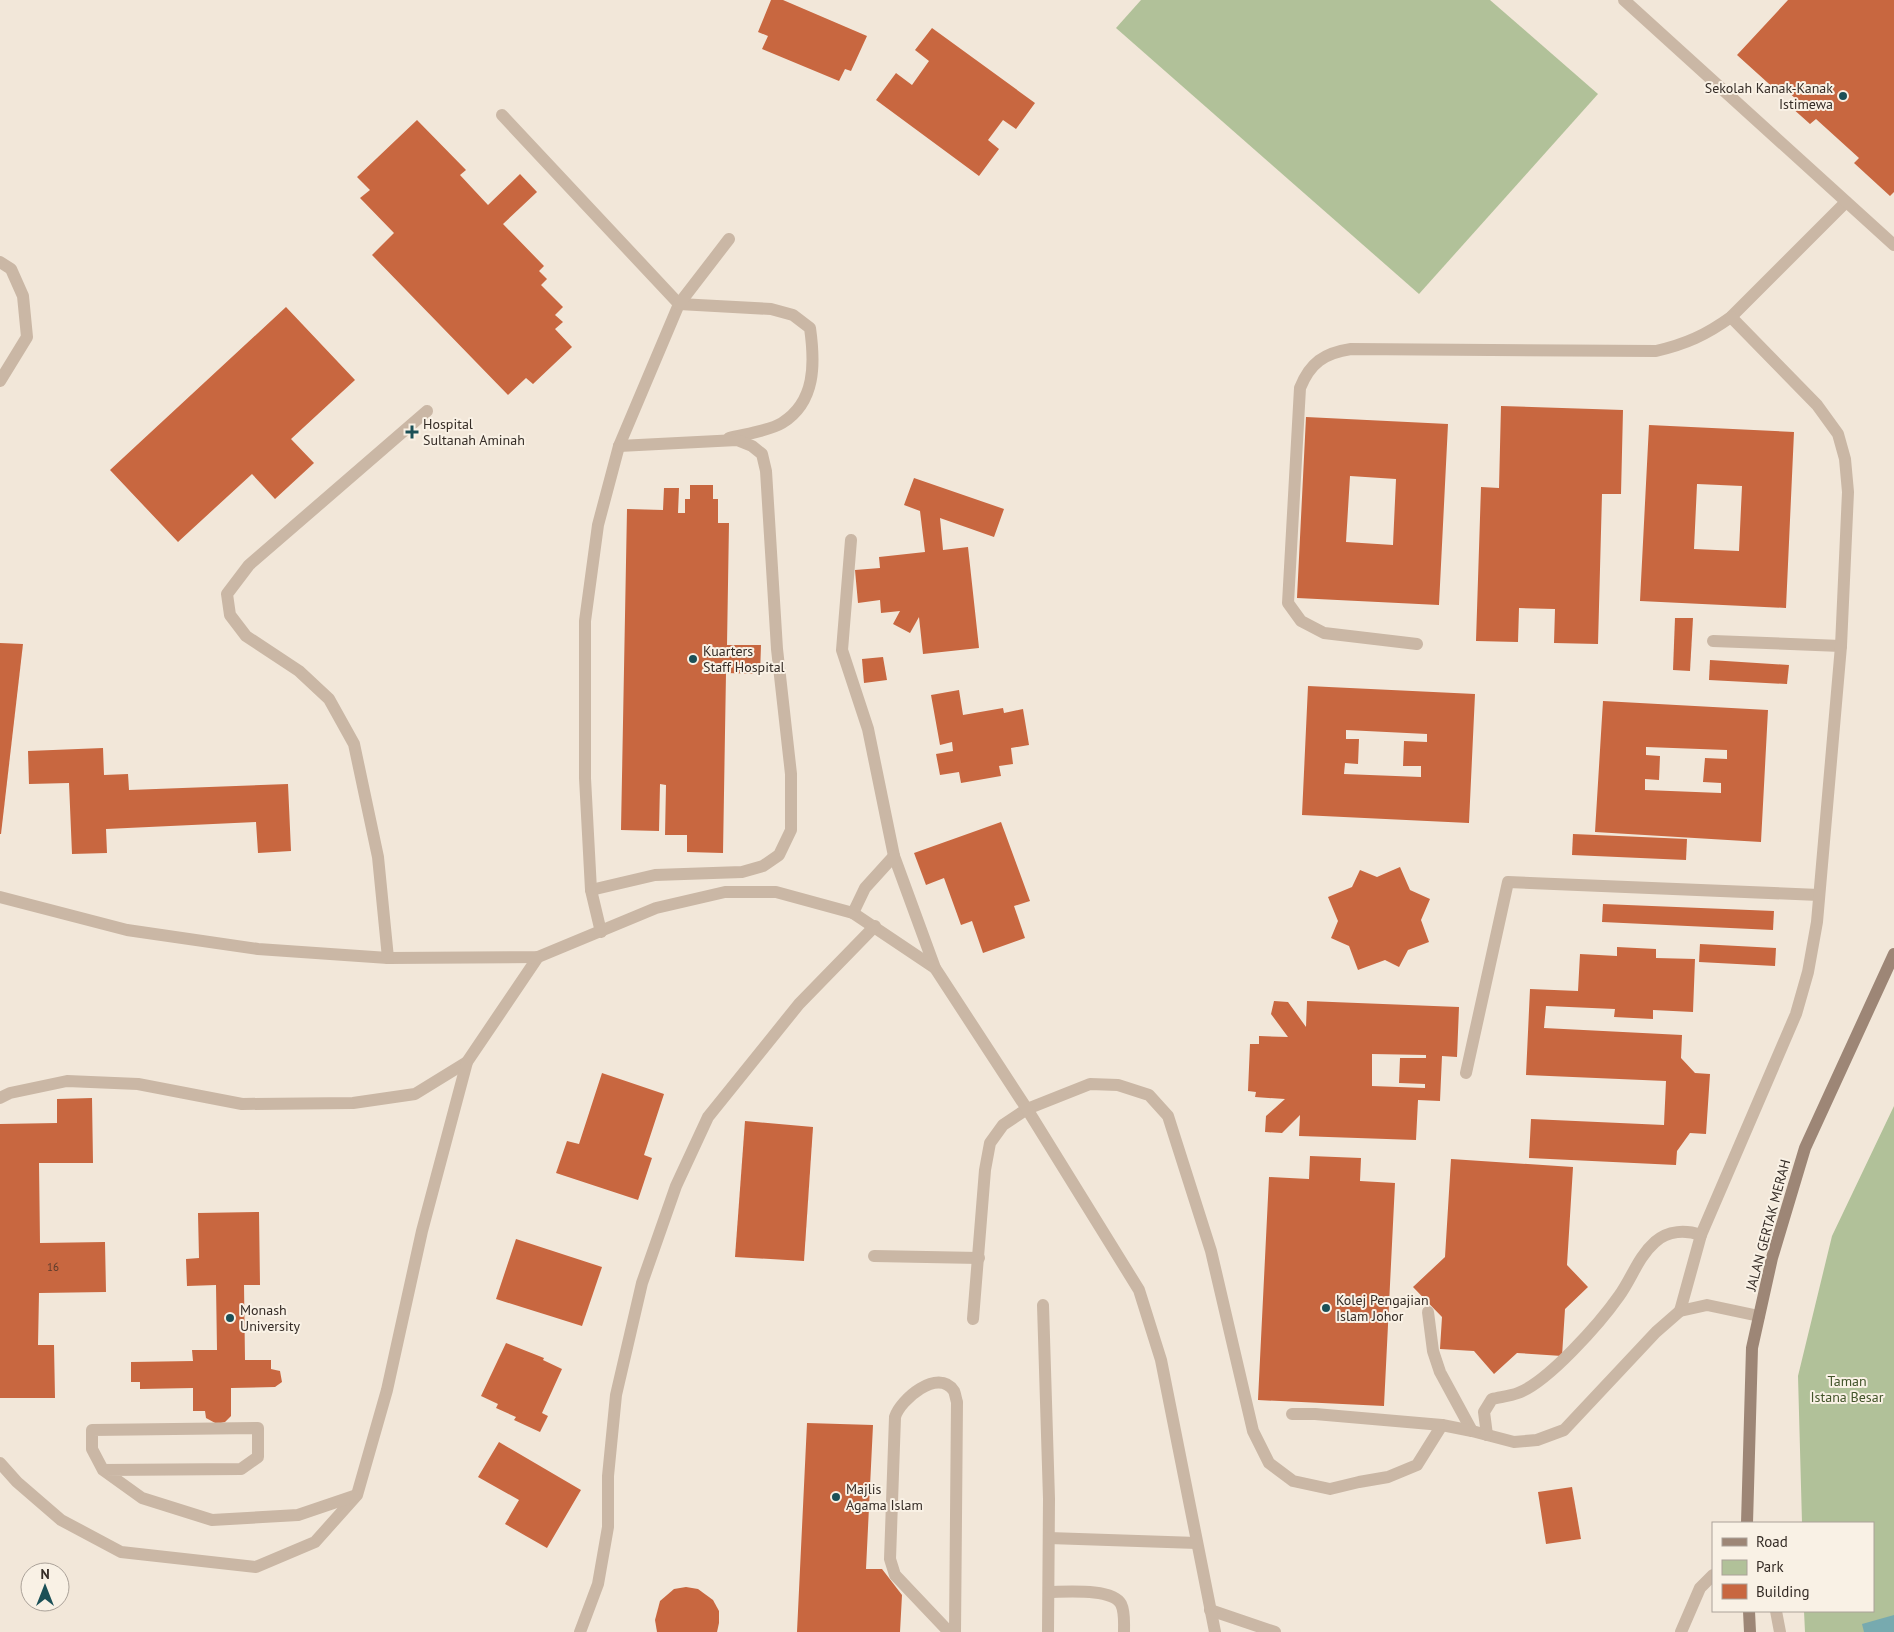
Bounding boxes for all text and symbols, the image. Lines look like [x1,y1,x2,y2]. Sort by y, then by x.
place label: Sekolah Kanak-Kanak Istimewa [1705,79,1833,113]
marker: Sekolah Kanak-Kanak Istimewa [1837,90,1849,102]
place label: Hospital Sultanah Aminah [423,415,525,449]
marker: Hospital Sultanah Aminah [405,425,419,439]
place label: Kuarters Staff Hospital [703,642,785,676]
marker: Kuarters Staff Hospital [687,653,699,665]
street label: JALAN GERTAK MERAH [1742,1157,1794,1294]
house number: 16 [47,1260,59,1274]
place label: Kolej Pengajian Islam Johor [1336,1291,1429,1325]
place label: Monash University [240,1301,300,1335]
marker: Kolej Pengajian Islam Johor [1320,1302,1332,1314]
marker: Monash University [224,1312,236,1324]
park label: Taman Istana Besar [1811,1372,1884,1406]
place label: Majlis Agama Islam [846,1480,923,1514]
marker: Majlis Agama Islam [830,1491,842,1503]
legend [1712,1522,1874,1612]
text: Road [1756,1532,1788,1551]
text: Park [1756,1557,1784,1576]
north arrow [20,1562,70,1612]
text: N [40,1565,50,1583]
text: Building [1756,1582,1810,1601]

